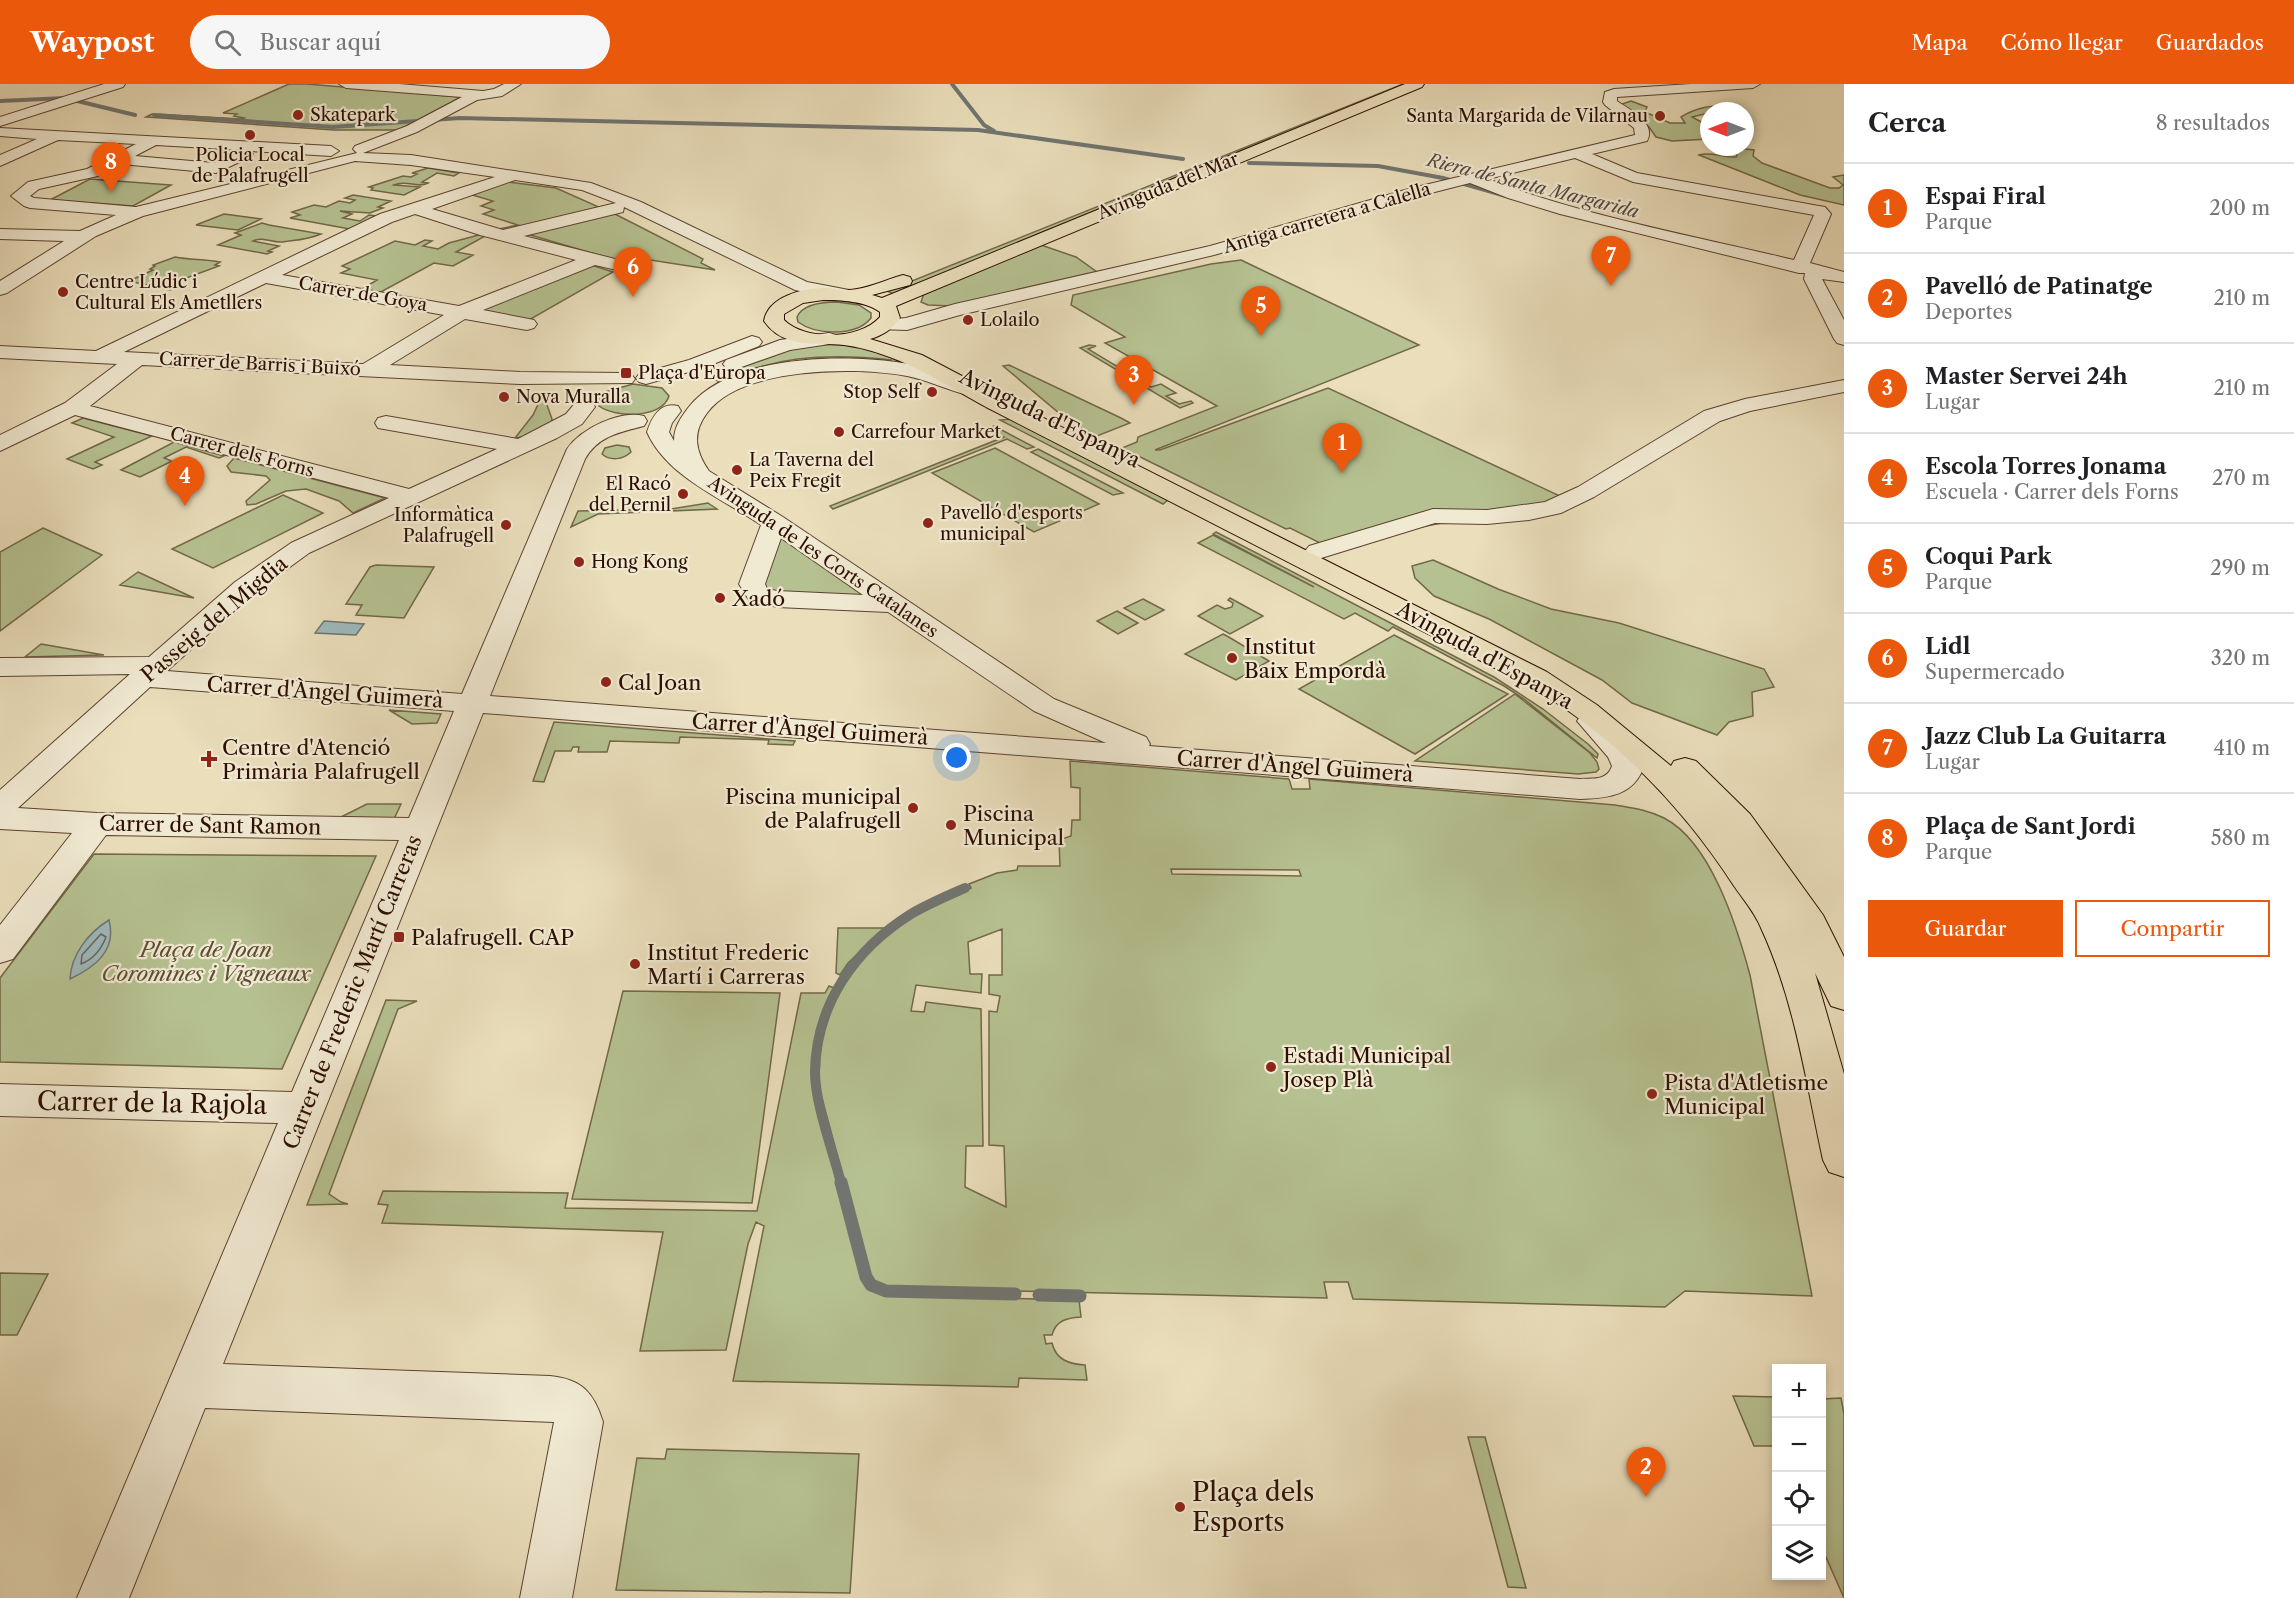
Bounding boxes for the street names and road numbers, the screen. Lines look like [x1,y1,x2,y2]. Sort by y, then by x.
street label: Avinguda del Mar [1093,147,1242,225]
street label: Antiga carretera a Calella [1220,178,1434,258]
street label: Carrer de Goya [297,272,430,316]
street label: Carrer de Barris i Buixó [159,348,361,380]
street label: Avinguda d'Espanya [955,363,1145,473]
street label: Carrer dels Forns [168,422,316,482]
street label: Avinguda de les Corts Catalanes [703,471,942,642]
street label: Passeig del Migdia [136,550,293,687]
street label: Avinguda d'Espanya [1391,596,1579,714]
street label: Carrer d'Àngel Guimerà [206,671,445,713]
street label: Carrer d'Àngel Guimerà [691,708,930,750]
street label: Carrer d'Àngel Guimerà [1176,745,1415,787]
street label: Carrer de Sant Ramon [99,811,321,839]
street label: Carrer de Frederic Martí Carreras [277,831,427,1153]
street label: Carrer de la Rajola [37,1085,268,1121]

